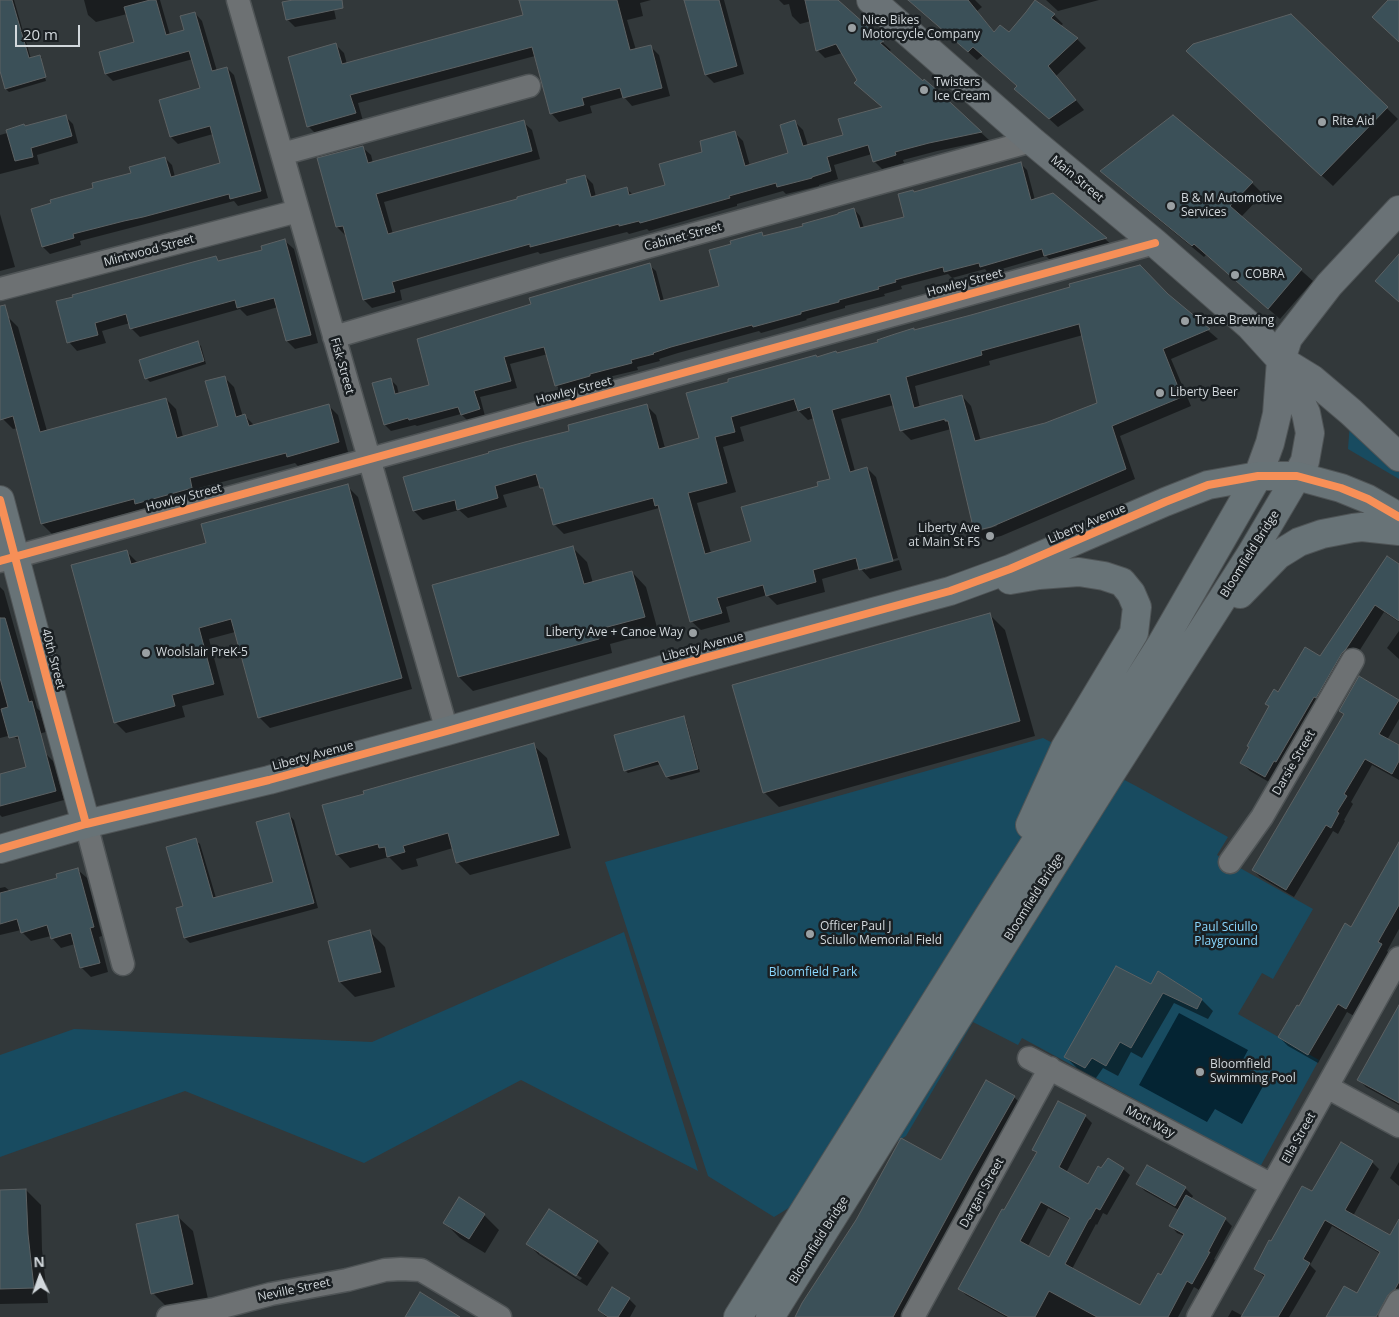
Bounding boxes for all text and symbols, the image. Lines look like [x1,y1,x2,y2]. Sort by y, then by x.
place label: Nice Bikes Motorcycle Company [862,14,980,42]
scale bar [18,15,82,47]
marker: Nice Bikes Motorcycle Company [846,22,858,34]
text: 20 m [23,24,58,44]
place label: Twisters Ice Cream [934,76,990,104]
marker: Twisters Ice Cream [918,84,930,96]
place label: Rite Aid [1332,115,1375,129]
marker: Rite Aid [1316,116,1328,128]
street label: Main Street [1048,153,1106,205]
place label: B & M Automotive Services [1181,192,1282,220]
marker: B & M Automotive Services [1165,200,1177,212]
street label: Cabinet Street [643,220,723,254]
street label: Mintwood Street [102,232,196,270]
street label: Howley Street [926,266,1004,300]
place label: COBRA [1245,268,1285,282]
marker: COBRA [1229,269,1241,281]
place label: Trace Brewing [1195,314,1274,328]
marker: Trace Brewing [1179,315,1191,327]
street label: Fisk Street [327,336,357,396]
street label: Howley Street [535,374,613,408]
place label: Liberty Beer [1170,386,1238,400]
marker: Liberty Beer [1154,387,1166,399]
street label: Howley Street [145,481,223,515]
street label: Liberty Avenue [1046,501,1128,547]
street label: Bloomfield Bridge [1217,508,1283,600]
place label: Liberty Ave at Main St FS [908,522,980,550]
marker: Liberty Ave at Main St FS [984,530,996,542]
place label: Liberty Ave + Canoe Way [545,626,683,640]
street label: 40th Street [38,627,68,691]
marker: Liberty Ave + Canoe Way [687,627,699,639]
street label: Liberty Avenue [661,629,745,665]
place label: Woolslair PreK-5 [156,646,248,660]
marker: Woolslair PreK-5 [140,647,152,659]
street label: Darsie Street [1270,728,1318,798]
street label: Liberty Avenue [271,738,355,774]
street label: Bloomfield Bridge [1001,851,1067,943]
place label: Officer Paul J Sciullo Memorial Field [820,920,942,948]
park label: Paul Sciullo Playground [1194,921,1258,949]
marker: Officer Paul J Sciullo Memorial Field [804,928,816,940]
park label: Bloomfield Park [769,966,857,980]
place label: Bloomfield Swimming Pool [1210,1058,1296,1086]
marker: Bloomfield Swimming Pool [1194,1066,1206,1078]
street label: Mott Way [1123,1103,1177,1141]
street label: Ella Street [1279,1110,1319,1166]
street label: Dargan Street [957,1156,1007,1230]
street label: Bloomfield Bridge [786,1194,852,1286]
north arrow [15,1252,65,1302]
text: N [33,1252,45,1271]
street label: Neville Street [256,1275,332,1305]

